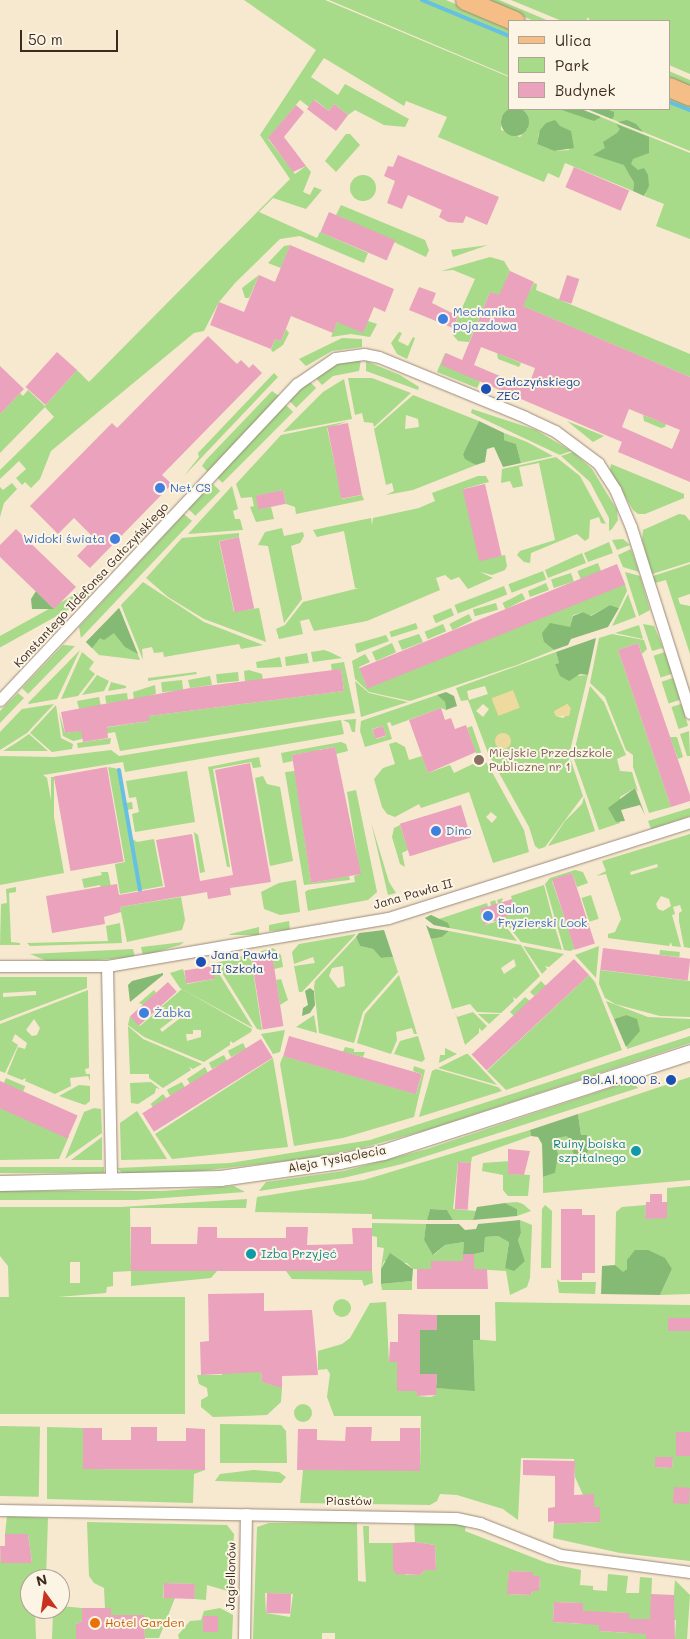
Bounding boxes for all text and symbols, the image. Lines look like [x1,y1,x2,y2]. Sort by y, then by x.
scale bar [22,20,120,52]
legend [508,20,670,110]
text: 50 m [28,29,63,49]
text: Ulica [555,30,592,50]
text: Park [555,55,589,75]
text: Budynek [555,80,615,100]
place label: Mechanika pojazdowa [453,305,517,333]
marker: Mechanika pojazdowa [437,313,449,325]
place label: Gałczyńskiego ZEC [496,375,580,403]
marker: Gałczyńskiego ZEC [480,383,492,395]
place label: Net CS [170,481,211,495]
marker: Net CS [154,482,166,494]
street label: Konstantego Ildefonsa Gałczyńskiego [11,500,171,670]
place label: Widoki świata [23,532,105,546]
marker: Widoki świata [109,533,121,545]
place label: Miejskie Przedszkole Publiczne nr 1 [489,746,612,774]
marker: Miejskie Przedszkole Publiczne nr 1 [473,754,485,766]
place label: Dino [446,824,472,838]
marker: Dino [430,825,442,837]
street label: Jana Pawła II [372,876,454,912]
place label: Salon Fryzierski Look [498,902,587,930]
marker: Salon Fryzierski Look [482,910,494,922]
place label: Jana Pawła II Szkoła [211,948,278,976]
marker: Jana Pawła II Szkoła [195,956,207,968]
place label: Żabka [154,1006,191,1020]
marker: Żabka [138,1007,150,1019]
place label: Bol.Al.1000 B. [583,1073,661,1087]
marker: Bol.Al.1000 B. [665,1074,677,1086]
place label: Ruiny boiska szpitalnego [553,1137,626,1165]
street label: Aleja Tysiąclecia [287,1142,387,1176]
marker: Ruiny boiska szpitalnego [630,1145,642,1157]
place label: Izba Przyjęć [261,1247,337,1261]
marker: Izba Przyjęć [245,1248,257,1260]
street label: Piastów [326,1494,372,1508]
street label: Jagiellonów [223,1542,239,1610]
north arrow [20,1569,70,1619]
text: N [34,1569,49,1590]
place label: Hotel Garden [105,1616,184,1630]
marker: Hotel Garden [89,1617,101,1629]

